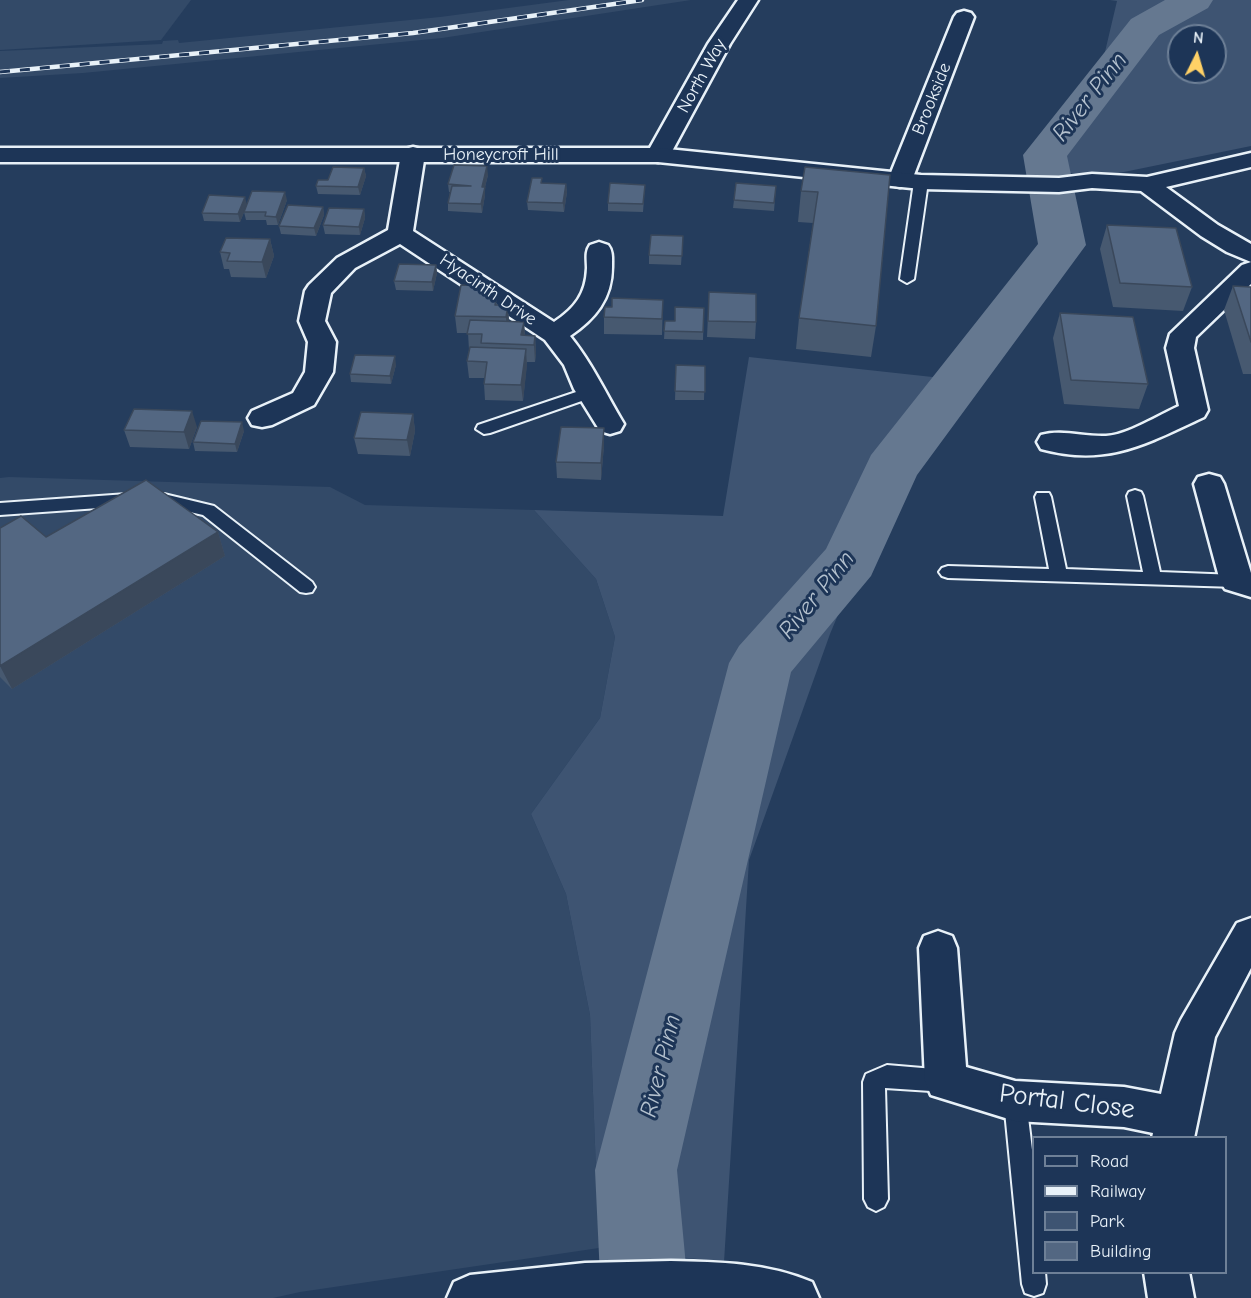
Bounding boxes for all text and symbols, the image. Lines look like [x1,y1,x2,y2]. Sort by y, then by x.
north arrow [1167,24,1227,84]
text: N [1192,29,1204,47]
street label: North Way [673,35,731,117]
water label: River Pinn [1046,47,1134,147]
street label: Brookside [908,60,956,138]
street label: Honeycroft Hill [443,144,559,166]
street label: Hyacinth Drive [435,250,541,330]
water label: River Pinn [773,545,861,645]
water label: River Pinn [634,1012,688,1120]
street label: Portal Close [998,1078,1136,1126]
legend [1032,1136,1227,1274]
text: Road [1090,1151,1129,1172]
text: Railway [1090,1181,1146,1202]
text: Park [1090,1211,1124,1232]
text: Building [1090,1241,1152,1262]

